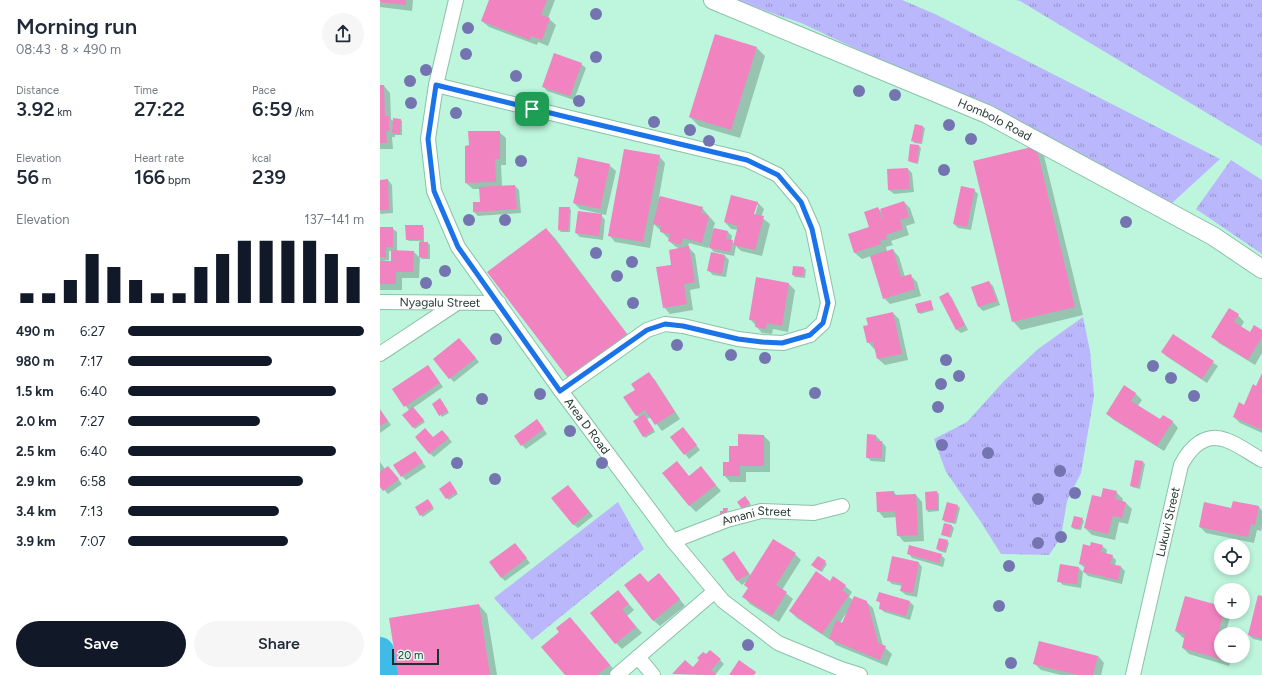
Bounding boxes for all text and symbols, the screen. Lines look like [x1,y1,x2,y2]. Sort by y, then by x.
text: Morning run [16,13,137,40]
button: share [322,13,364,55]
text: 08:43 · 8 × 490 m [16,42,121,57]
text: Distance [16,84,59,97]
text: Time [134,84,158,97]
text: Pace [252,84,276,97]
pin [515,92,549,126]
street label: Hombolo Road [956,96,1034,144]
text: 3.92 [16,97,55,121]
text: 27:22 [134,97,185,121]
text: 6:59 [252,97,292,121]
icon: arrive [521,98,543,120]
text: km [55,106,72,119]
text: /km [292,106,314,119]
text: Elevation [16,152,61,165]
text: Heart rate [134,152,184,165]
text: kcal [252,152,271,165]
text: 56 [16,165,39,189]
text: 166 [134,165,165,189]
text: 239 [252,165,286,189]
text: m [39,174,51,187]
text: bpm [165,174,190,187]
text: Elevation [16,212,69,227]
text: 137–141 m [304,212,364,227]
street label: Nyagalu Street [400,295,481,310]
text: 490 m [16,324,55,339]
text: 6:27 [80,324,105,339]
text: 980 m [16,354,54,369]
text: 7:17 [80,354,103,369]
text: 1.5 km [16,384,54,399]
text: 6:40 [80,384,107,399]
street label: Area D Road [562,395,613,457]
text: 2.0 km [16,414,57,429]
text: 7:27 [80,414,105,429]
text: 2.5 km [16,444,56,459]
text: 6:40 [80,444,107,459]
text: 2.9 km [16,474,56,489]
text: 6:58 [80,474,106,489]
street label: Lukuvi Street [1153,485,1183,558]
text: 3.4 km [16,504,56,519]
text: 7:13 [80,504,103,519]
street label: Amani Street [720,504,792,528]
text: 3.9 km [16,534,55,549]
text: 7:07 [80,534,106,549]
map controls [1214,539,1250,663]
button: locate [1214,539,1250,575]
button: + [1214,583,1250,619]
button: Save [16,621,186,667]
button: Share [194,621,364,667]
button: − [1214,627,1250,663]
scale bar [392,647,439,666]
text: 20 m [398,649,423,662]

